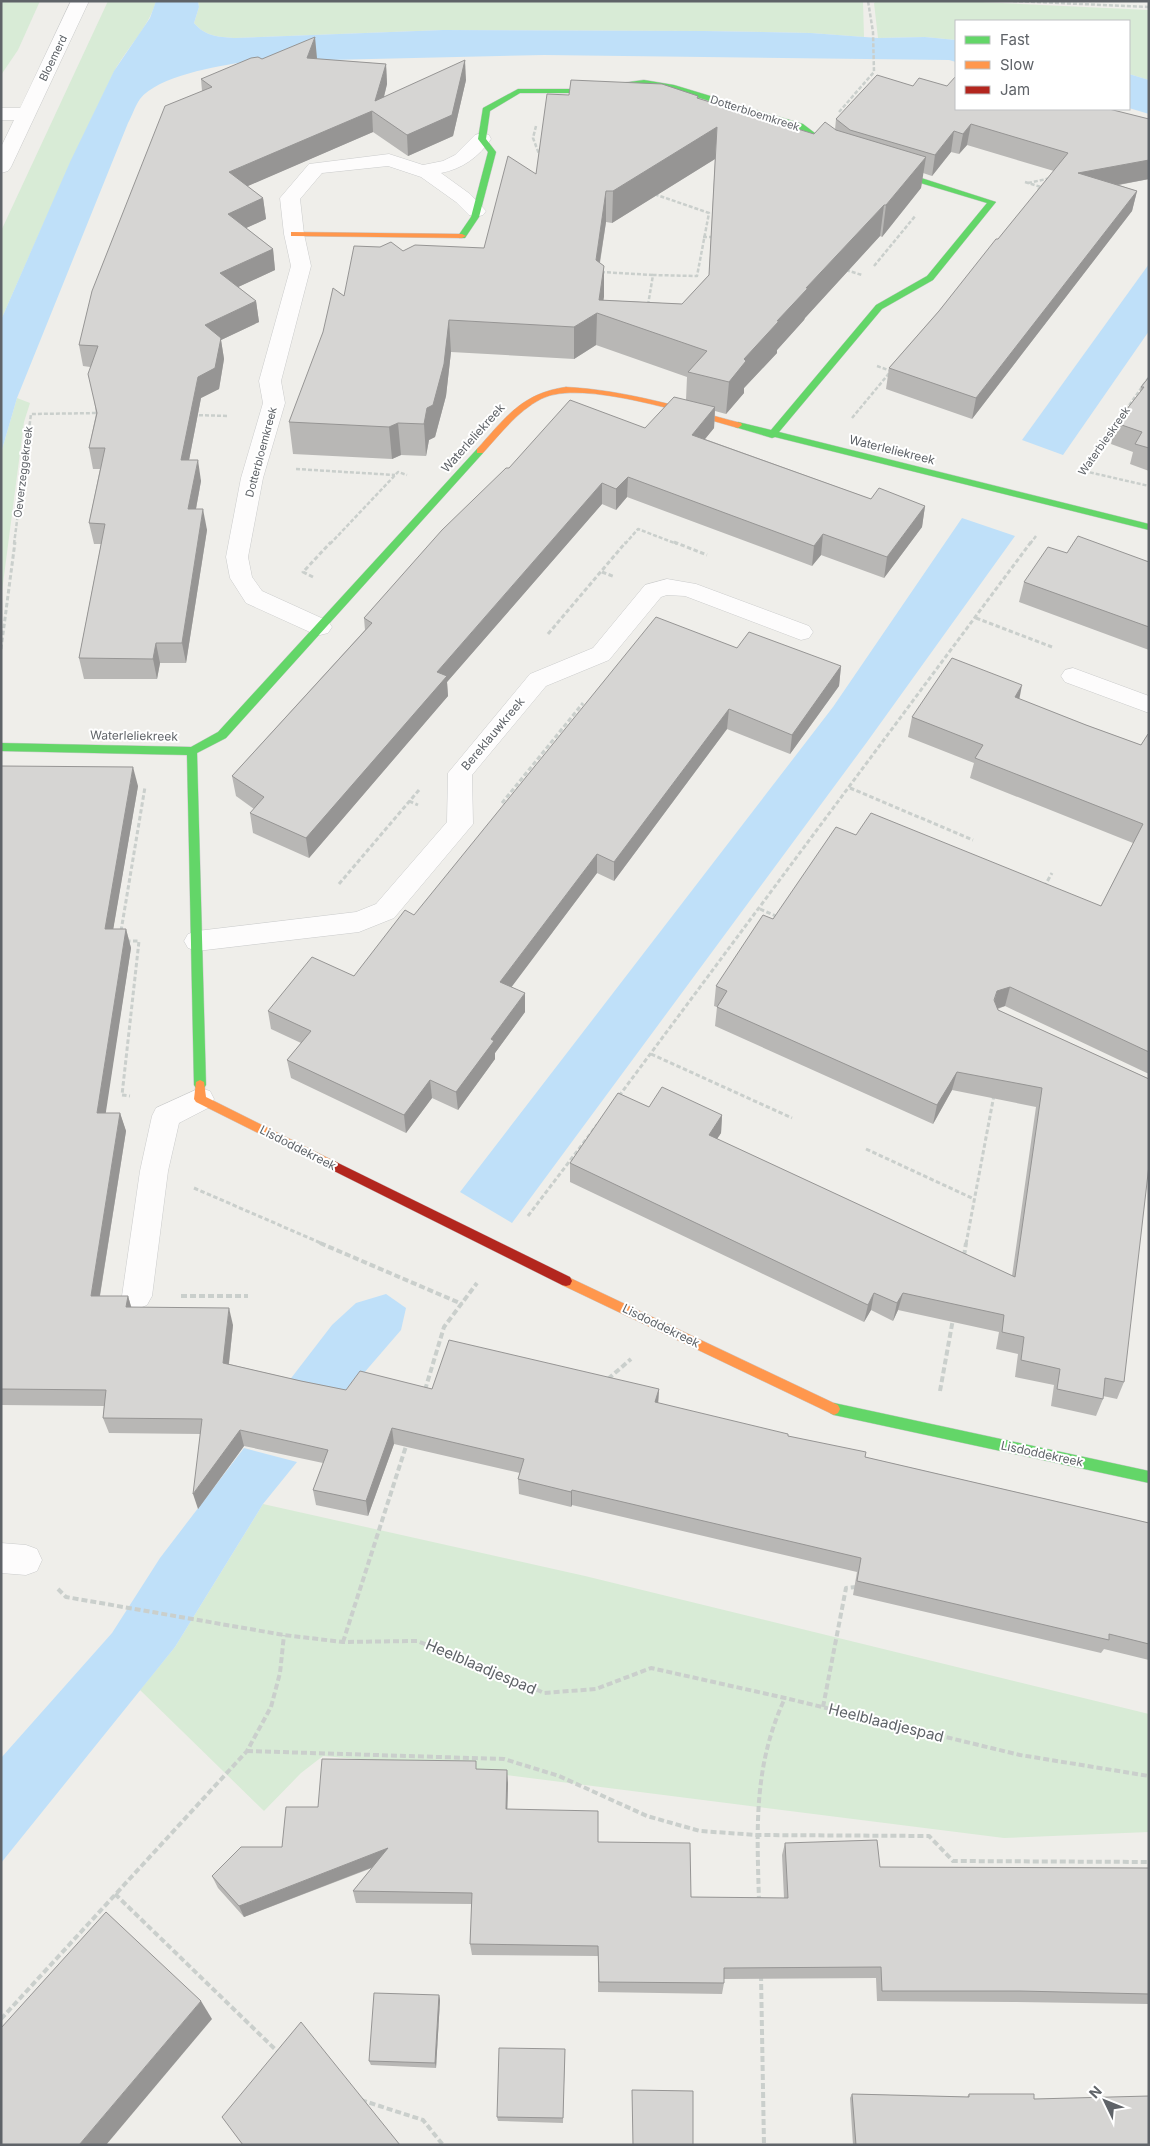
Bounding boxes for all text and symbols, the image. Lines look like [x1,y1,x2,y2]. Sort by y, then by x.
legend [955,20,1130,110]
text: Fast [1000,30,1030,49]
street label: Bloemerd [36,33,70,83]
text: Slow [1000,55,1034,74]
text: Jam [1000,80,1030,99]
street label: Dotterbloemkreek [709,92,801,134]
street label: Waterleliekreek [438,400,508,475]
street label: Waterbieskreek [1075,404,1133,478]
street label: Dotterbloemkreek [242,405,280,499]
street label: Oeverzeggekreek [10,425,36,519]
street label: Waterleliekreek [848,432,937,467]
street label: Bereklauwkreek [458,694,528,773]
street label: Waterleliekreek [90,727,178,744]
street label: Lisdoddekreek [258,1122,339,1173]
street label: Lisdoddekreek [620,1300,703,1351]
street label: Lisdoddekreek [1000,1437,1085,1470]
street label: Heelblaadjespad [423,1635,539,1698]
street label: Heelblaadjespad [826,1699,946,1746]
north arrow [1080,2076,1130,2126]
text: N [1085,2082,1105,2101]

